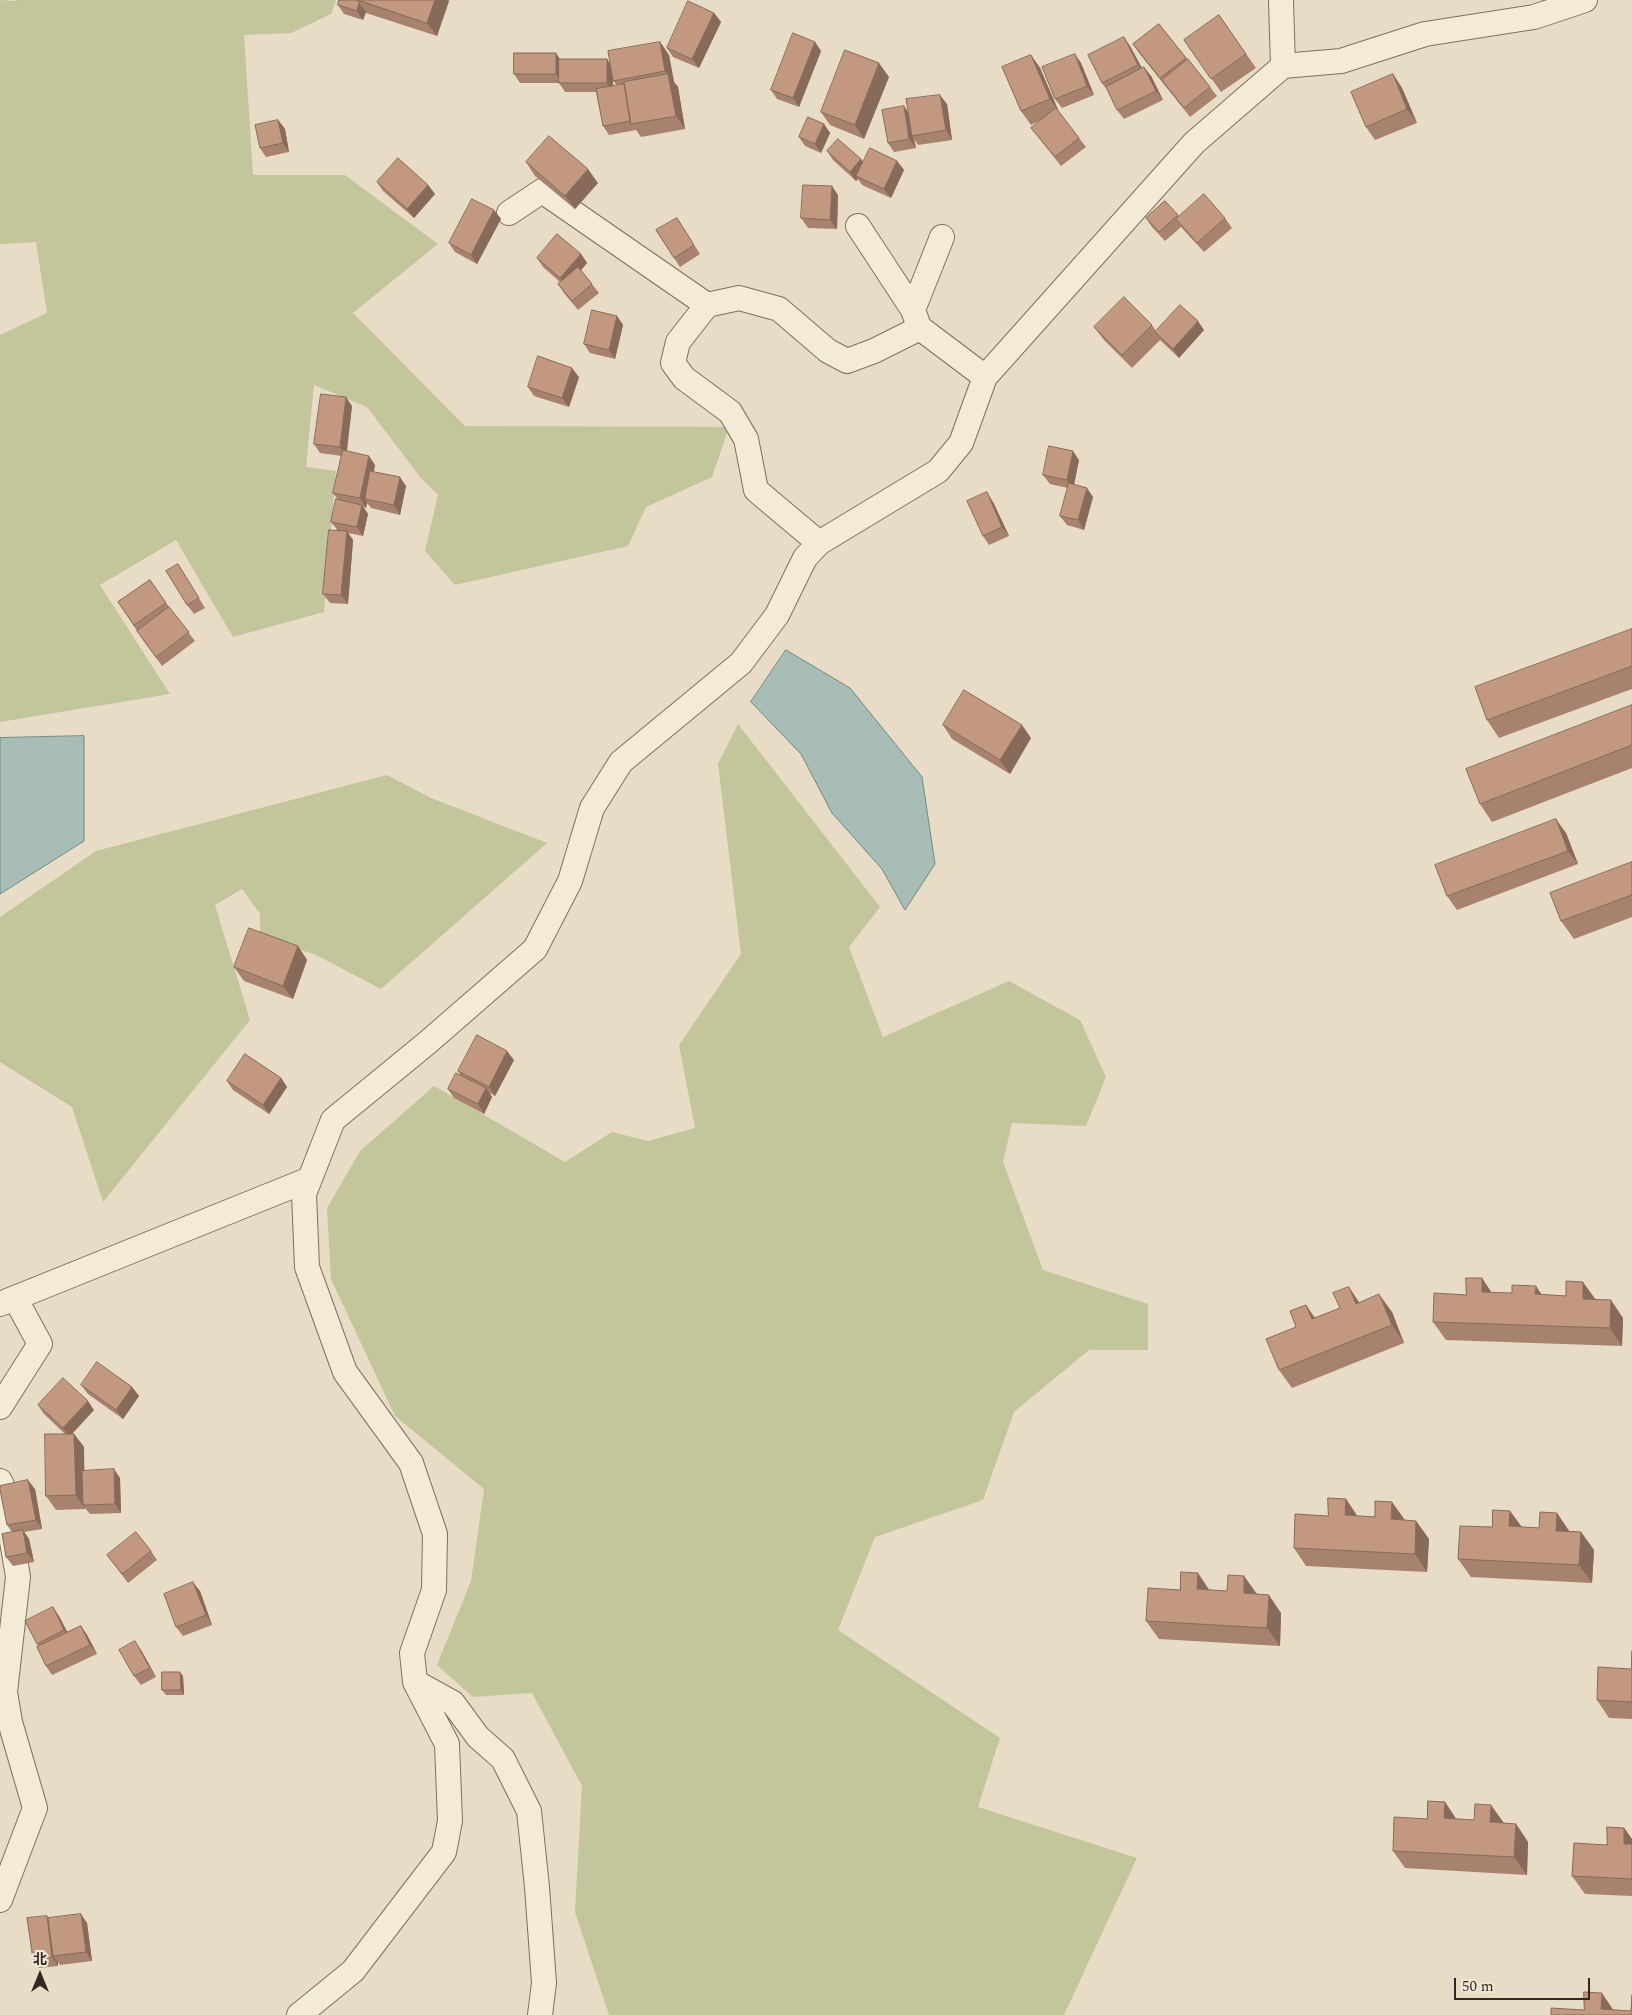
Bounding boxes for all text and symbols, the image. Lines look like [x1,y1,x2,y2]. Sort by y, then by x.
text: 北 [33,1949,47,1970]
north arrow [15,1950,65,2000]
scale bar [1457,1968,1593,2000]
text: 50 m [1462,1975,1494,1998]

